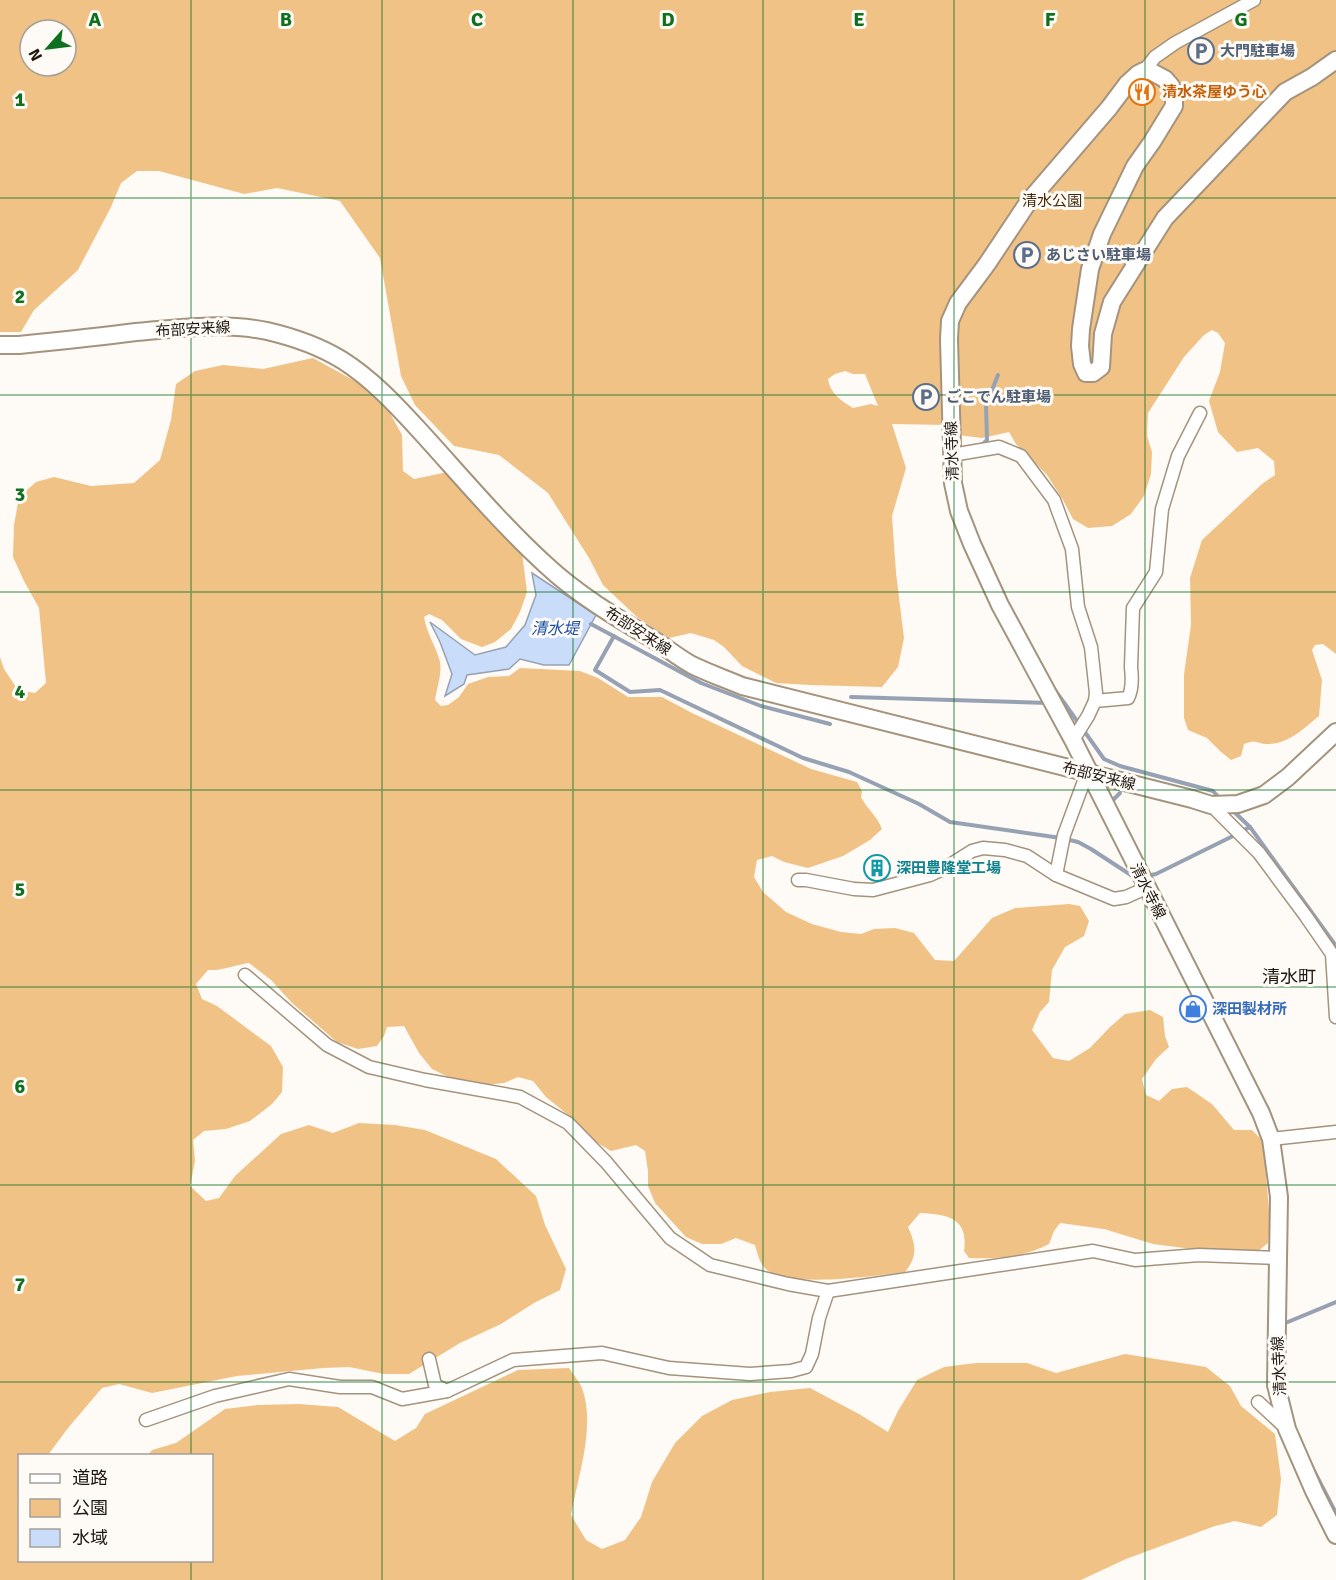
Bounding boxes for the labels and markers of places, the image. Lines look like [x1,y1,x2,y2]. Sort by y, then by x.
parking icon: 大門駐車場 [1186,36,1216,66]
place label: 大門駐車場 [1220,42,1295,60]
restaurant icon: 清水茶屋ゆう心 [1127,77,1157,107]
place label: 清水茶屋ゆう心 [1162,83,1267,101]
parking icon: あじさい駐車場 [1012,240,1042,270]
place label: あじさい駐車場 [1046,246,1151,264]
parking icon: ごこでん駐車場 [911,382,941,412]
place label: ごこでん駐車場 [946,388,1051,406]
building icon: 深田豊隆堂工場 [862,853,892,883]
place label: 深田豊隆堂工場 [896,859,1001,877]
shop icon: 深田製材所 [1178,994,1208,1024]
place label: 深田製材所 [1212,1000,1287,1018]

